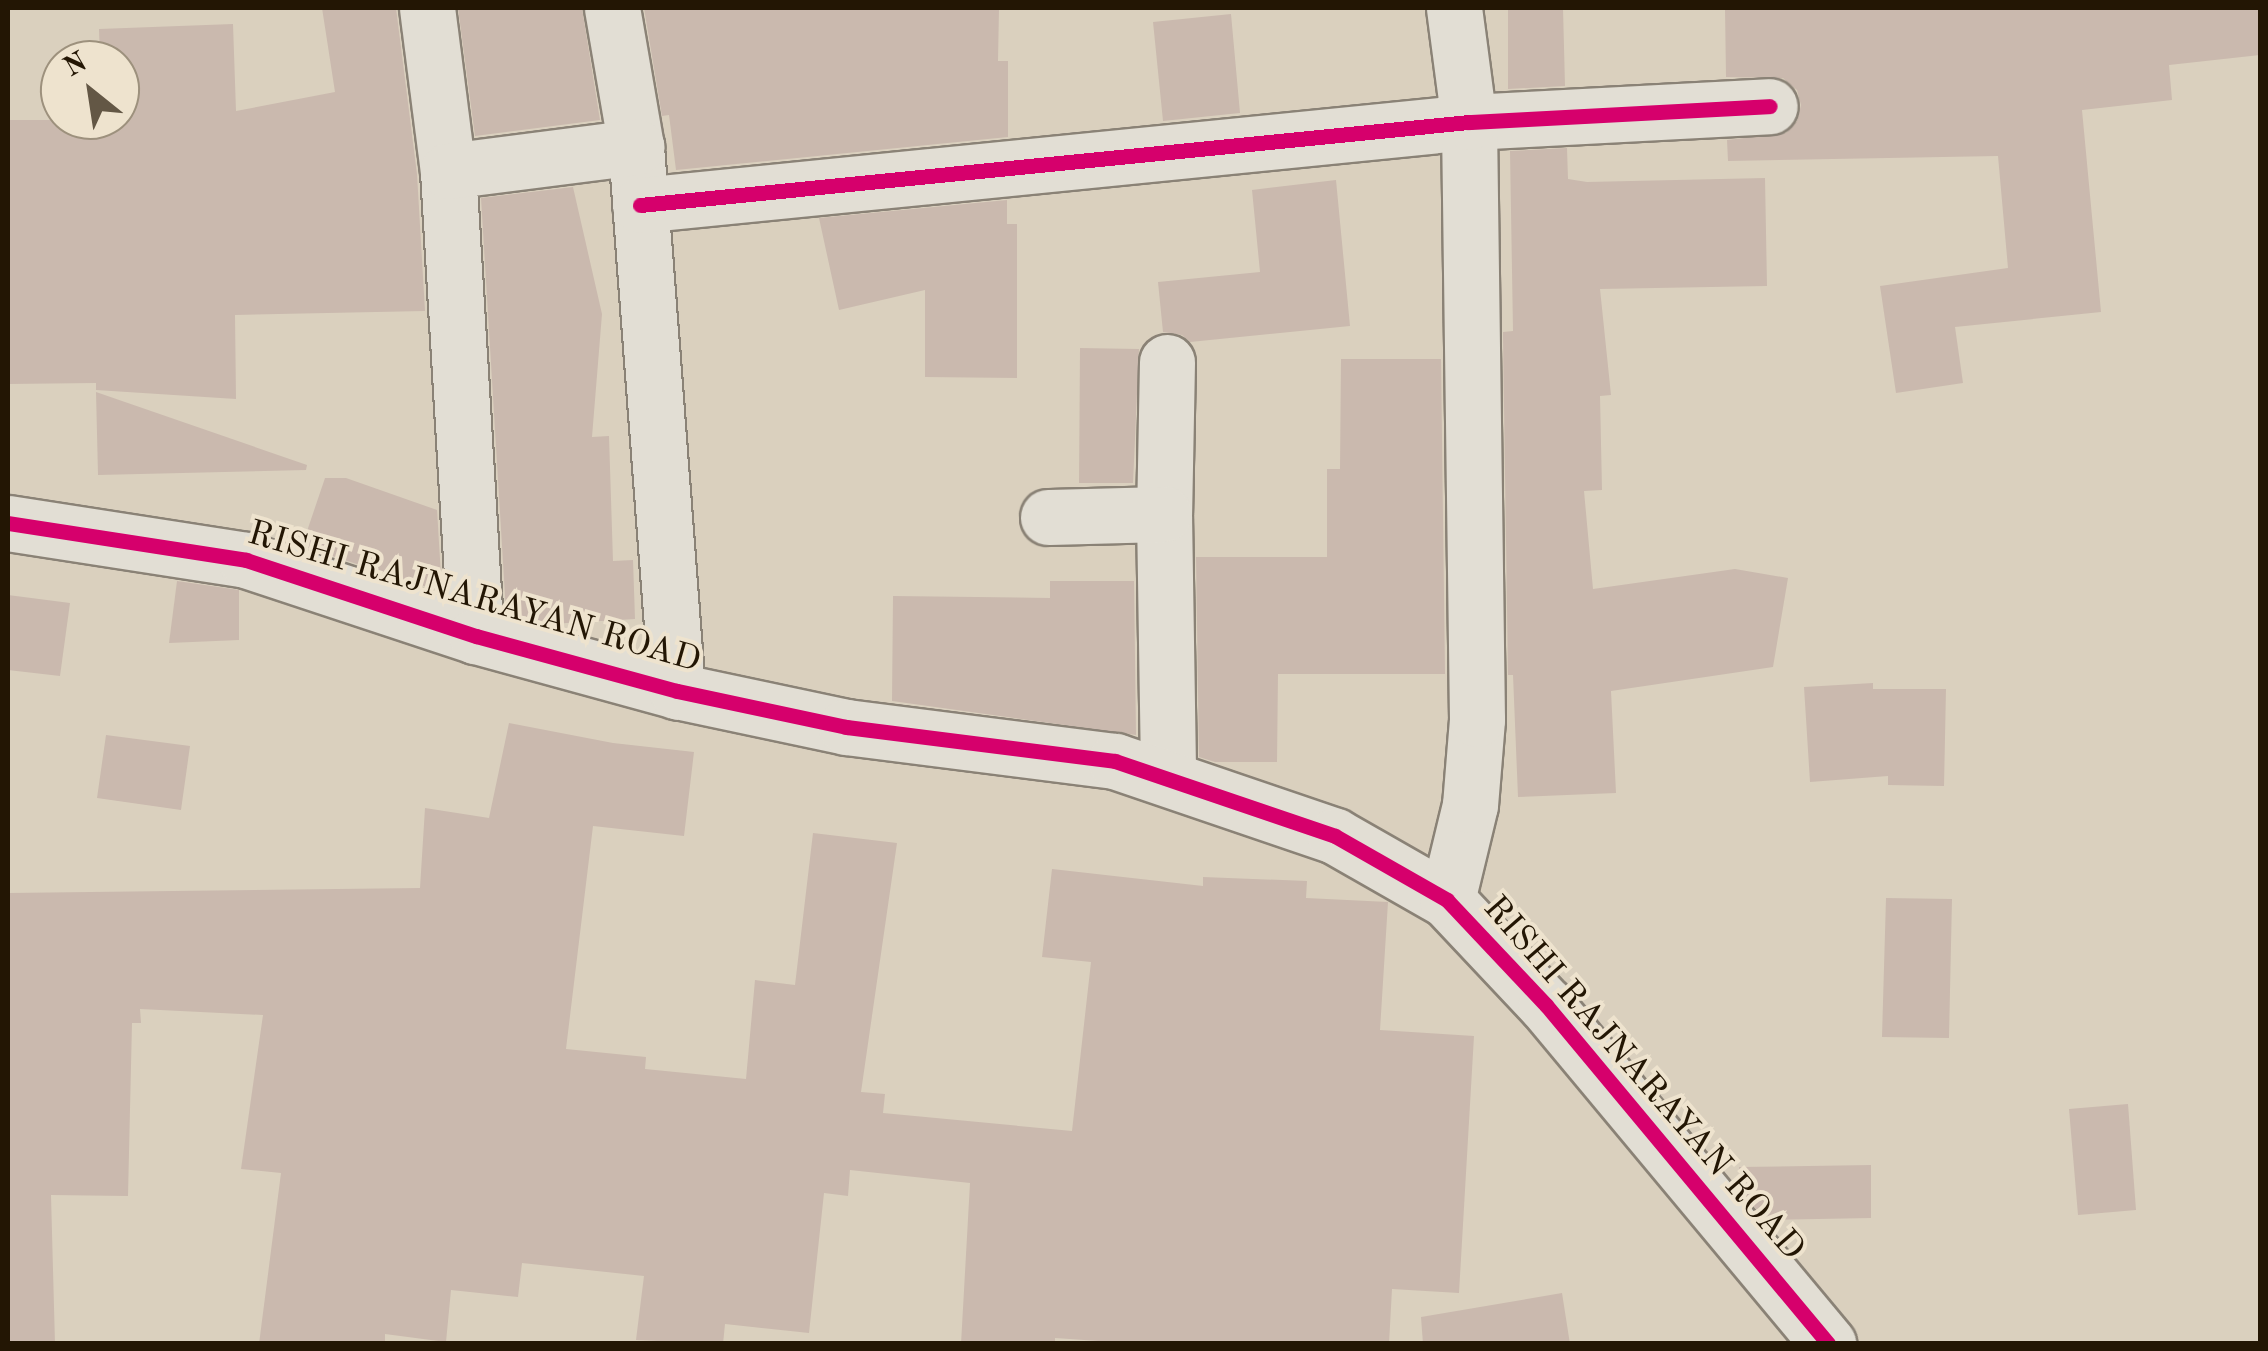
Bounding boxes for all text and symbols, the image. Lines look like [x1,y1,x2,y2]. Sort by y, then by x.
north arrow [40,40,140,140]
text: N [60,48,92,83]
street label: RISHI RAJNARAYAN ROAD [243,513,705,683]
street label: RISHI RAJNARAYAN ROAD [1473,888,1813,1270]

